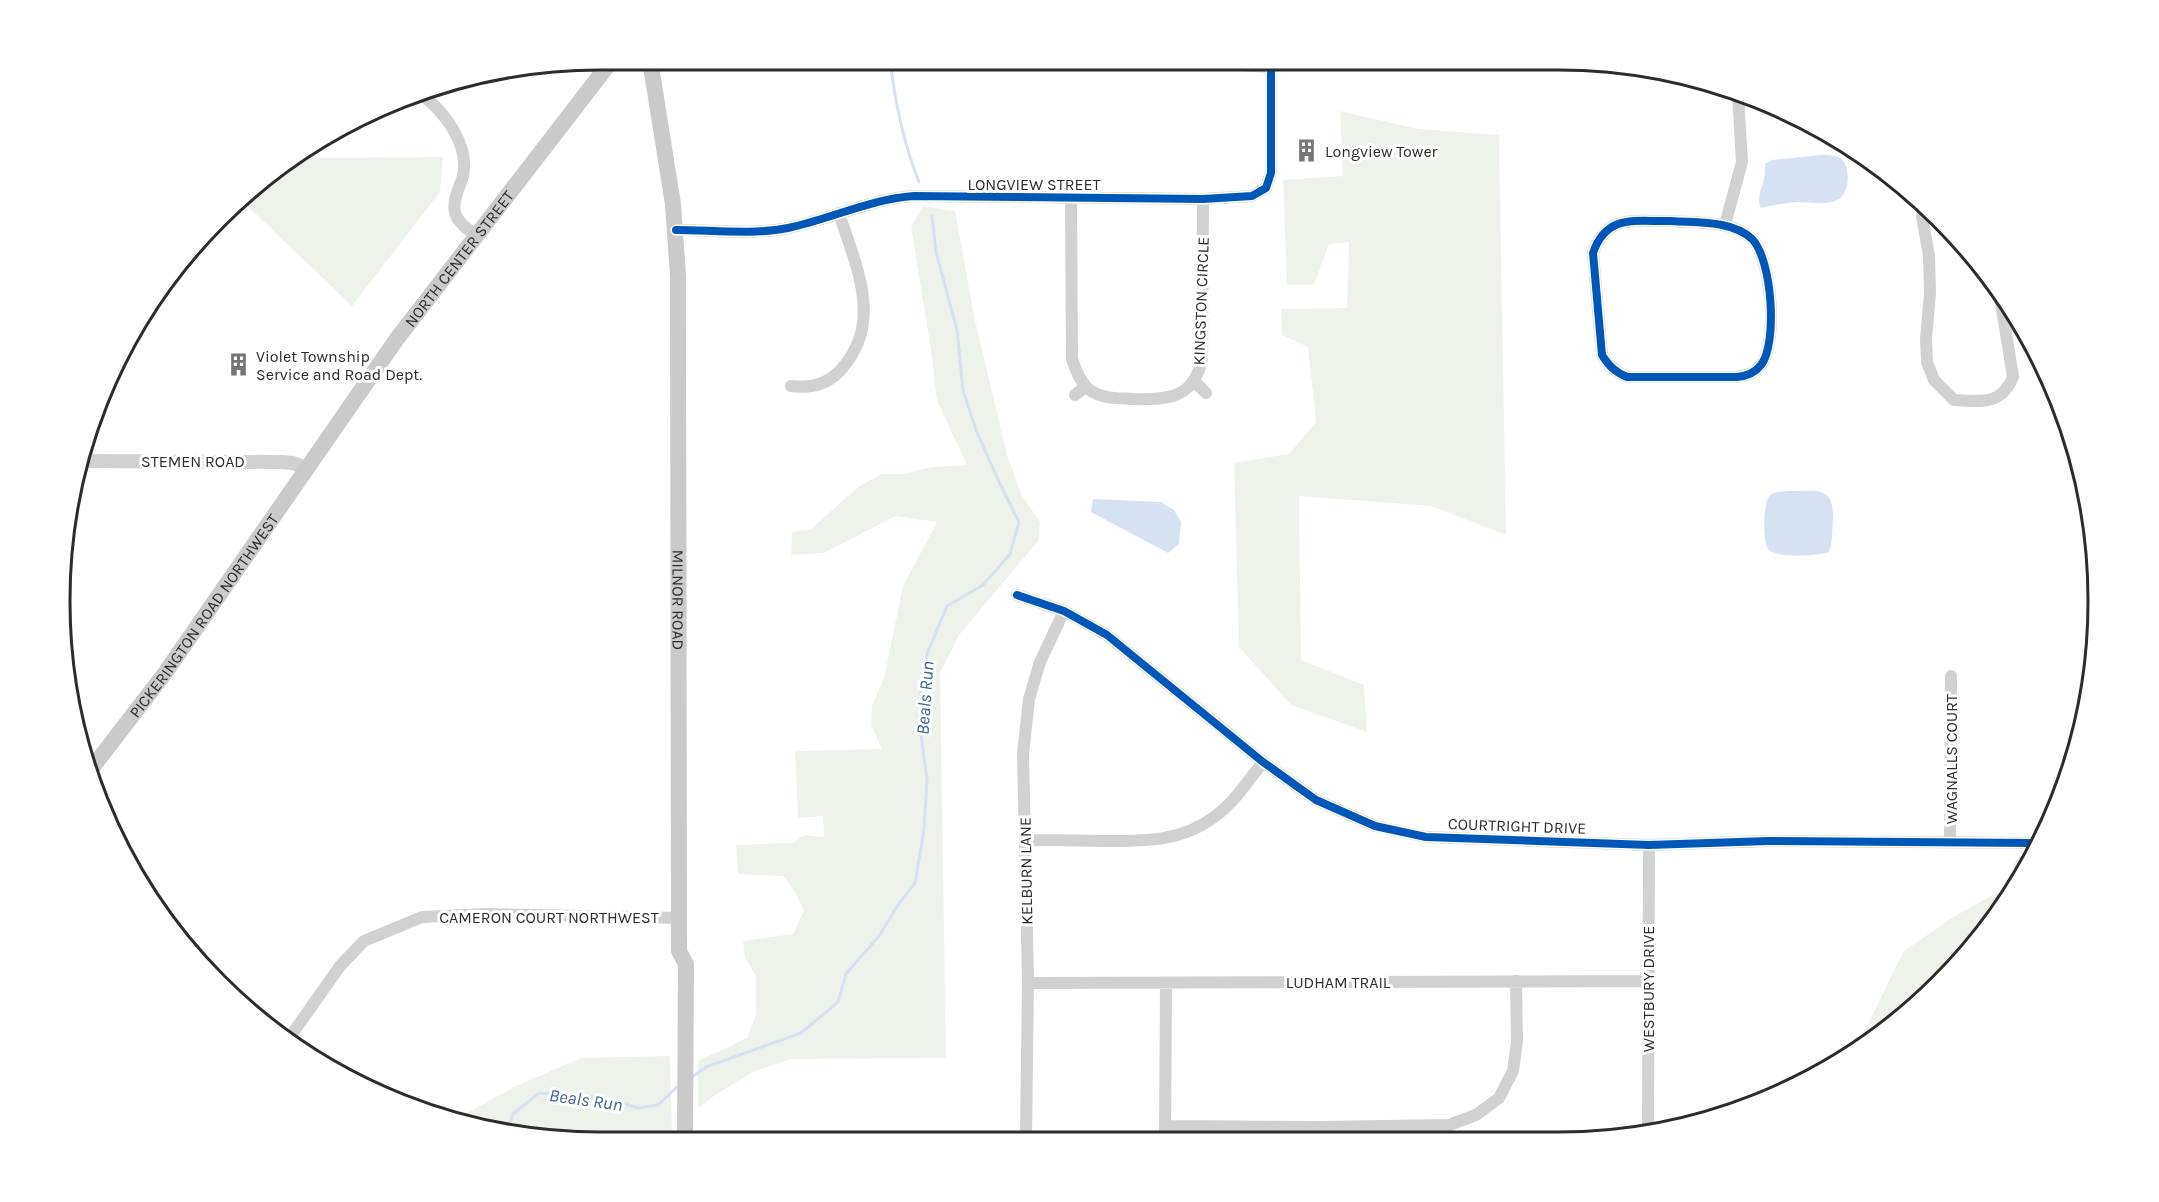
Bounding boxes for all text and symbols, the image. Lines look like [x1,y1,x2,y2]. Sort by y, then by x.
building icon: Longview Tower [1294,138,1320,164]
place label: Longview Tower [1325,142,1438,161]
street label: LONGVIEW STREET [967,175,1101,194]
street label: NORTH CENTER STREET [400,186,518,331]
street label: KINGSTON CIRCLE [1189,236,1213,366]
place label: Violet Township Service and Road Dept. [256,347,422,384]
building icon: Violet Township Service and Road Dept. [225,352,251,378]
street label: STEMEN ROAD [141,452,245,471]
street label: PICKERINGTON ROAD NORTHWEST [125,510,282,721]
street label: MILNOR ROAD [669,550,688,650]
water label: Beals Run [911,660,939,736]
street label: WAGNALLS COURT [1942,694,1961,824]
street label: COURTRIGHT DRIVE [1448,814,1586,838]
street label: KELBURN LANE [1016,817,1036,925]
street label: CAMERON COURT NORTHWEST [439,908,659,927]
street label: WESTBURY DRIVE [1639,926,1658,1052]
street label: LUDHAM TRAIL [1286,973,1391,992]
water label: Beals Run [548,1084,624,1116]

